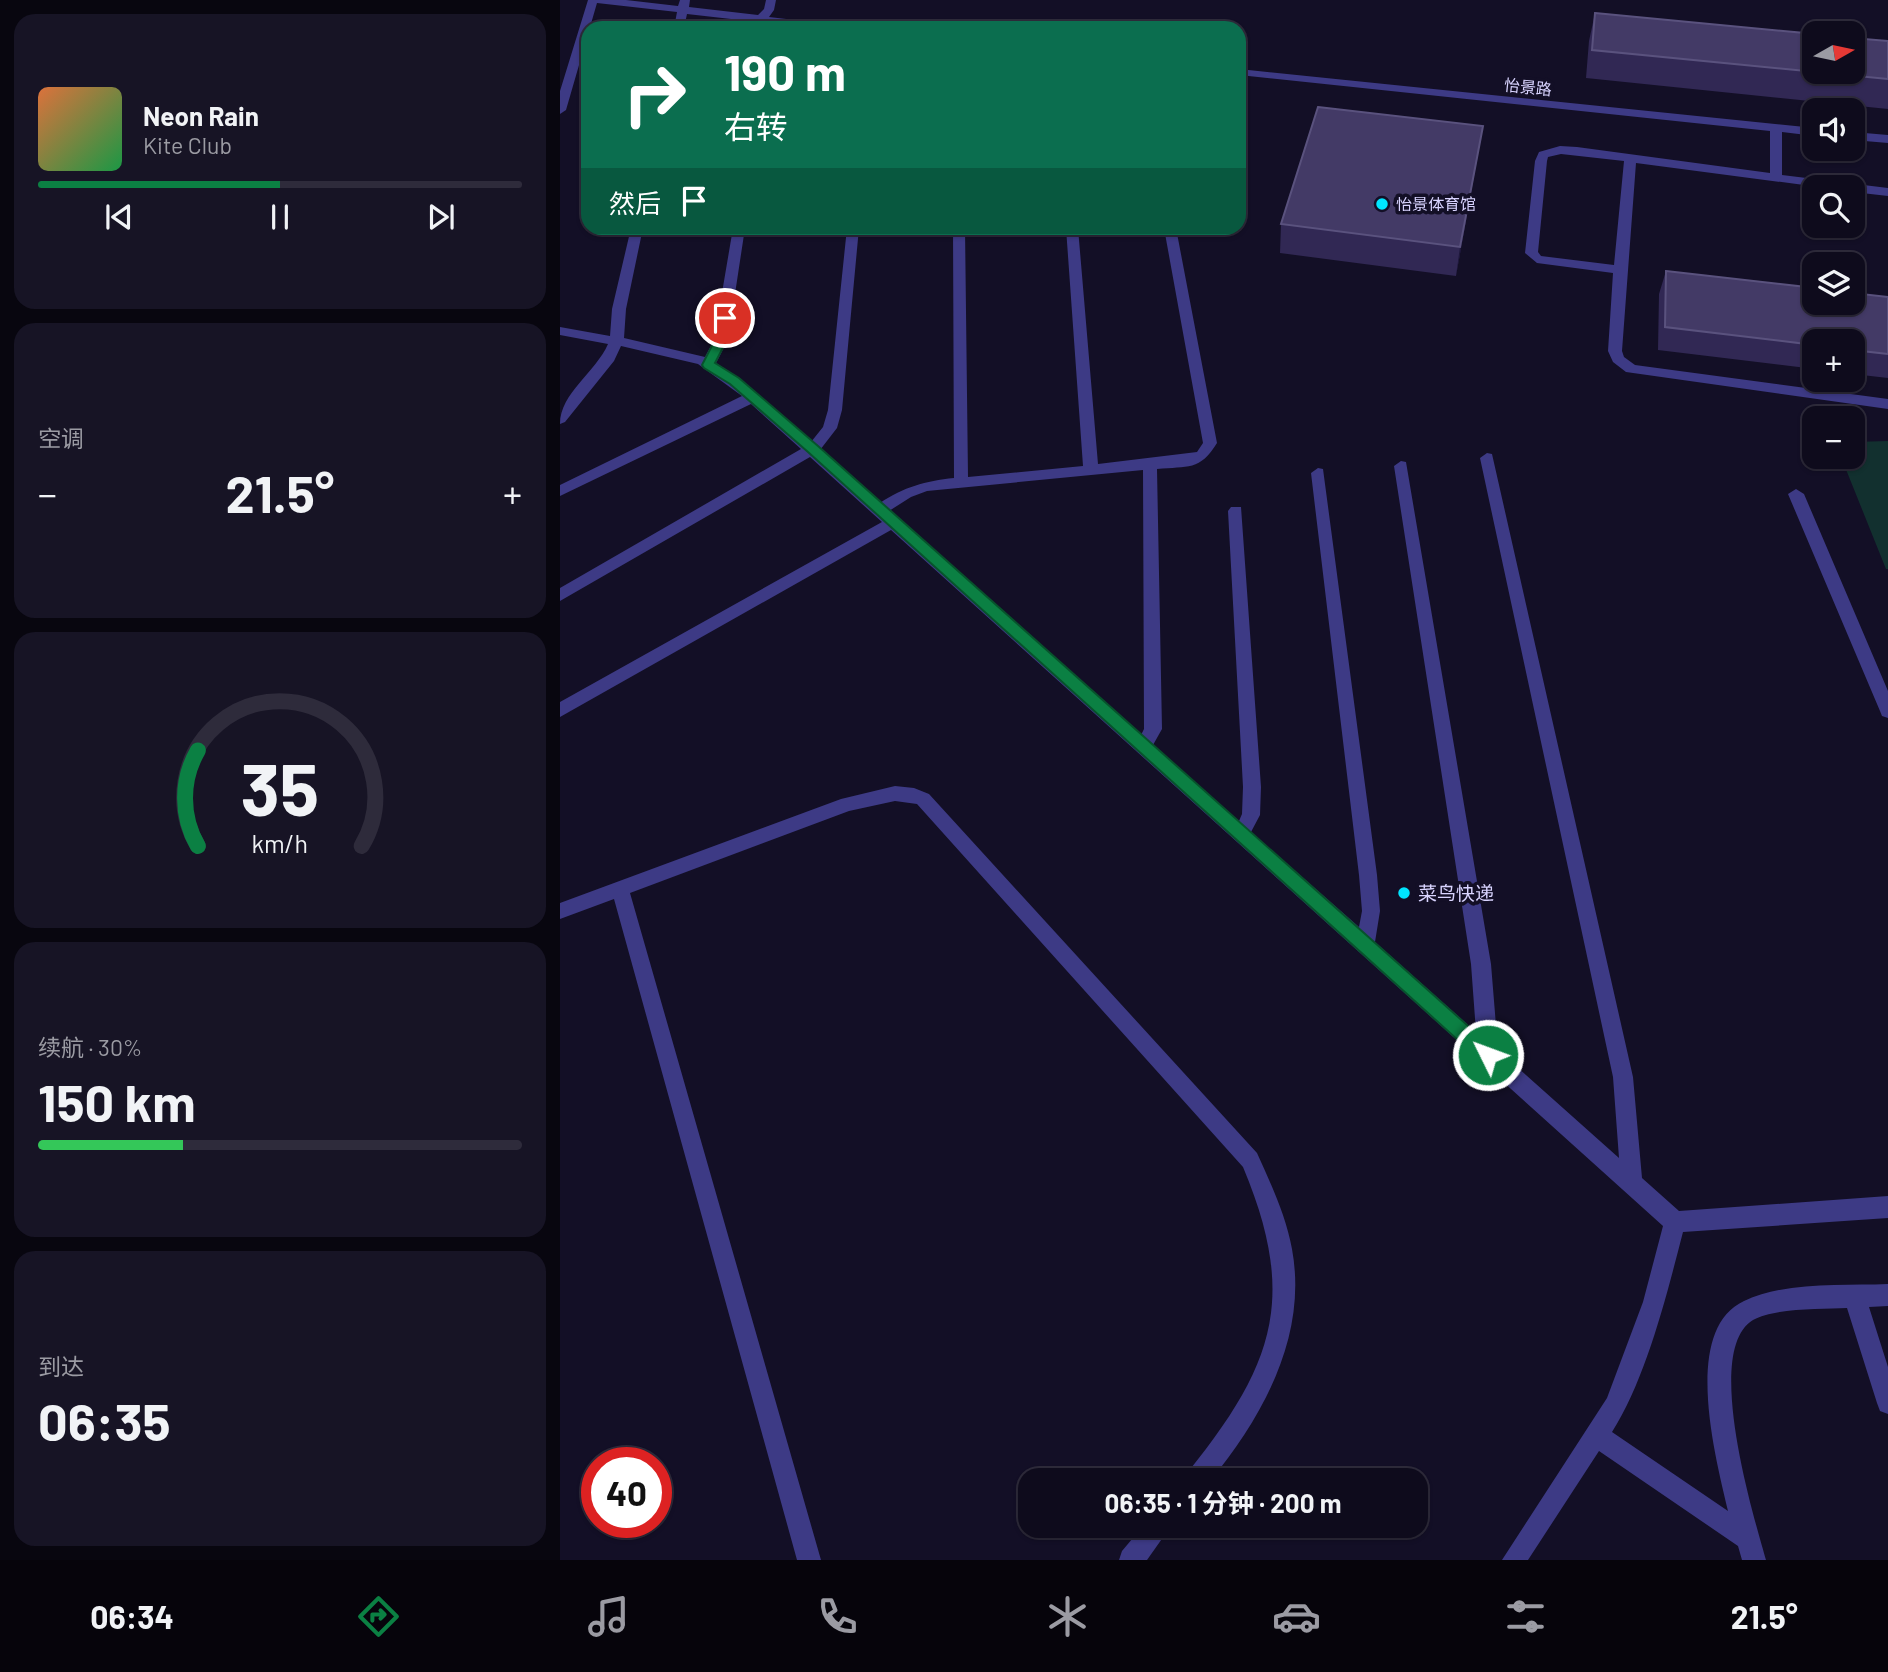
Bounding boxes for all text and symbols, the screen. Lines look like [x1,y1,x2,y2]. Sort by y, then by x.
north arrow [1802,21,1866,84]
map controls [1802,21,1865,469]
text: 190 m [724,42,846,101]
icon: right [609,49,700,140]
street label: 怡景路 [1503,75,1553,98]
button: sound [1802,98,1865,161]
text: Neon Rain [143,100,259,131]
text: 右转 [724,107,788,145]
text: Kite Club [143,131,232,159]
button: search [1802,175,1865,238]
icon: arrive [675,182,713,220]
text: 然后 [609,187,661,218]
place label: 怡景体育馆 [1396,194,1476,213]
marker: 怡景体育馆 [1374,196,1390,212]
icon: previous [100,198,138,236]
icon: pause [261,198,299,236]
icon: next [422,198,460,236]
button: layers [1802,252,1865,315]
pin [695,288,755,348]
icon: arrive [706,299,744,337]
button: + [1802,329,1865,392]
button: − [1802,406,1865,469]
text: 空调 [38,424,84,452]
text: 21.5° [226,461,334,523]
text: − [38,470,57,516]
text: + [503,470,522,516]
text: 35 [241,743,319,831]
text: km/h [252,828,308,858]
place label: 菜鸟快递 [1418,881,1494,904]
marker: 菜鸟快递 [1396,885,1412,901]
position arrow [1451,1018,1525,1092]
text: 续航 · 30% [38,1033,142,1061]
text: 150 km [38,1070,196,1132]
text: 到达 [38,1352,84,1380]
text: 06:35 [38,1389,171,1451]
speed limit sign: 40 [581,1447,672,1538]
text: 06:35 · 1 分钟 · 200 m [1105,1487,1341,1518]
icon: directions [354,1592,403,1641]
icon: music [584,1592,633,1641]
icon: phone [813,1592,862,1641]
icon: climate [1043,1592,1092,1641]
icon: car [1272,1592,1321,1641]
icon: filters [1501,1592,1550,1641]
text: 06:34 [90,1597,174,1635]
text: 21.5° [1731,1597,1798,1635]

